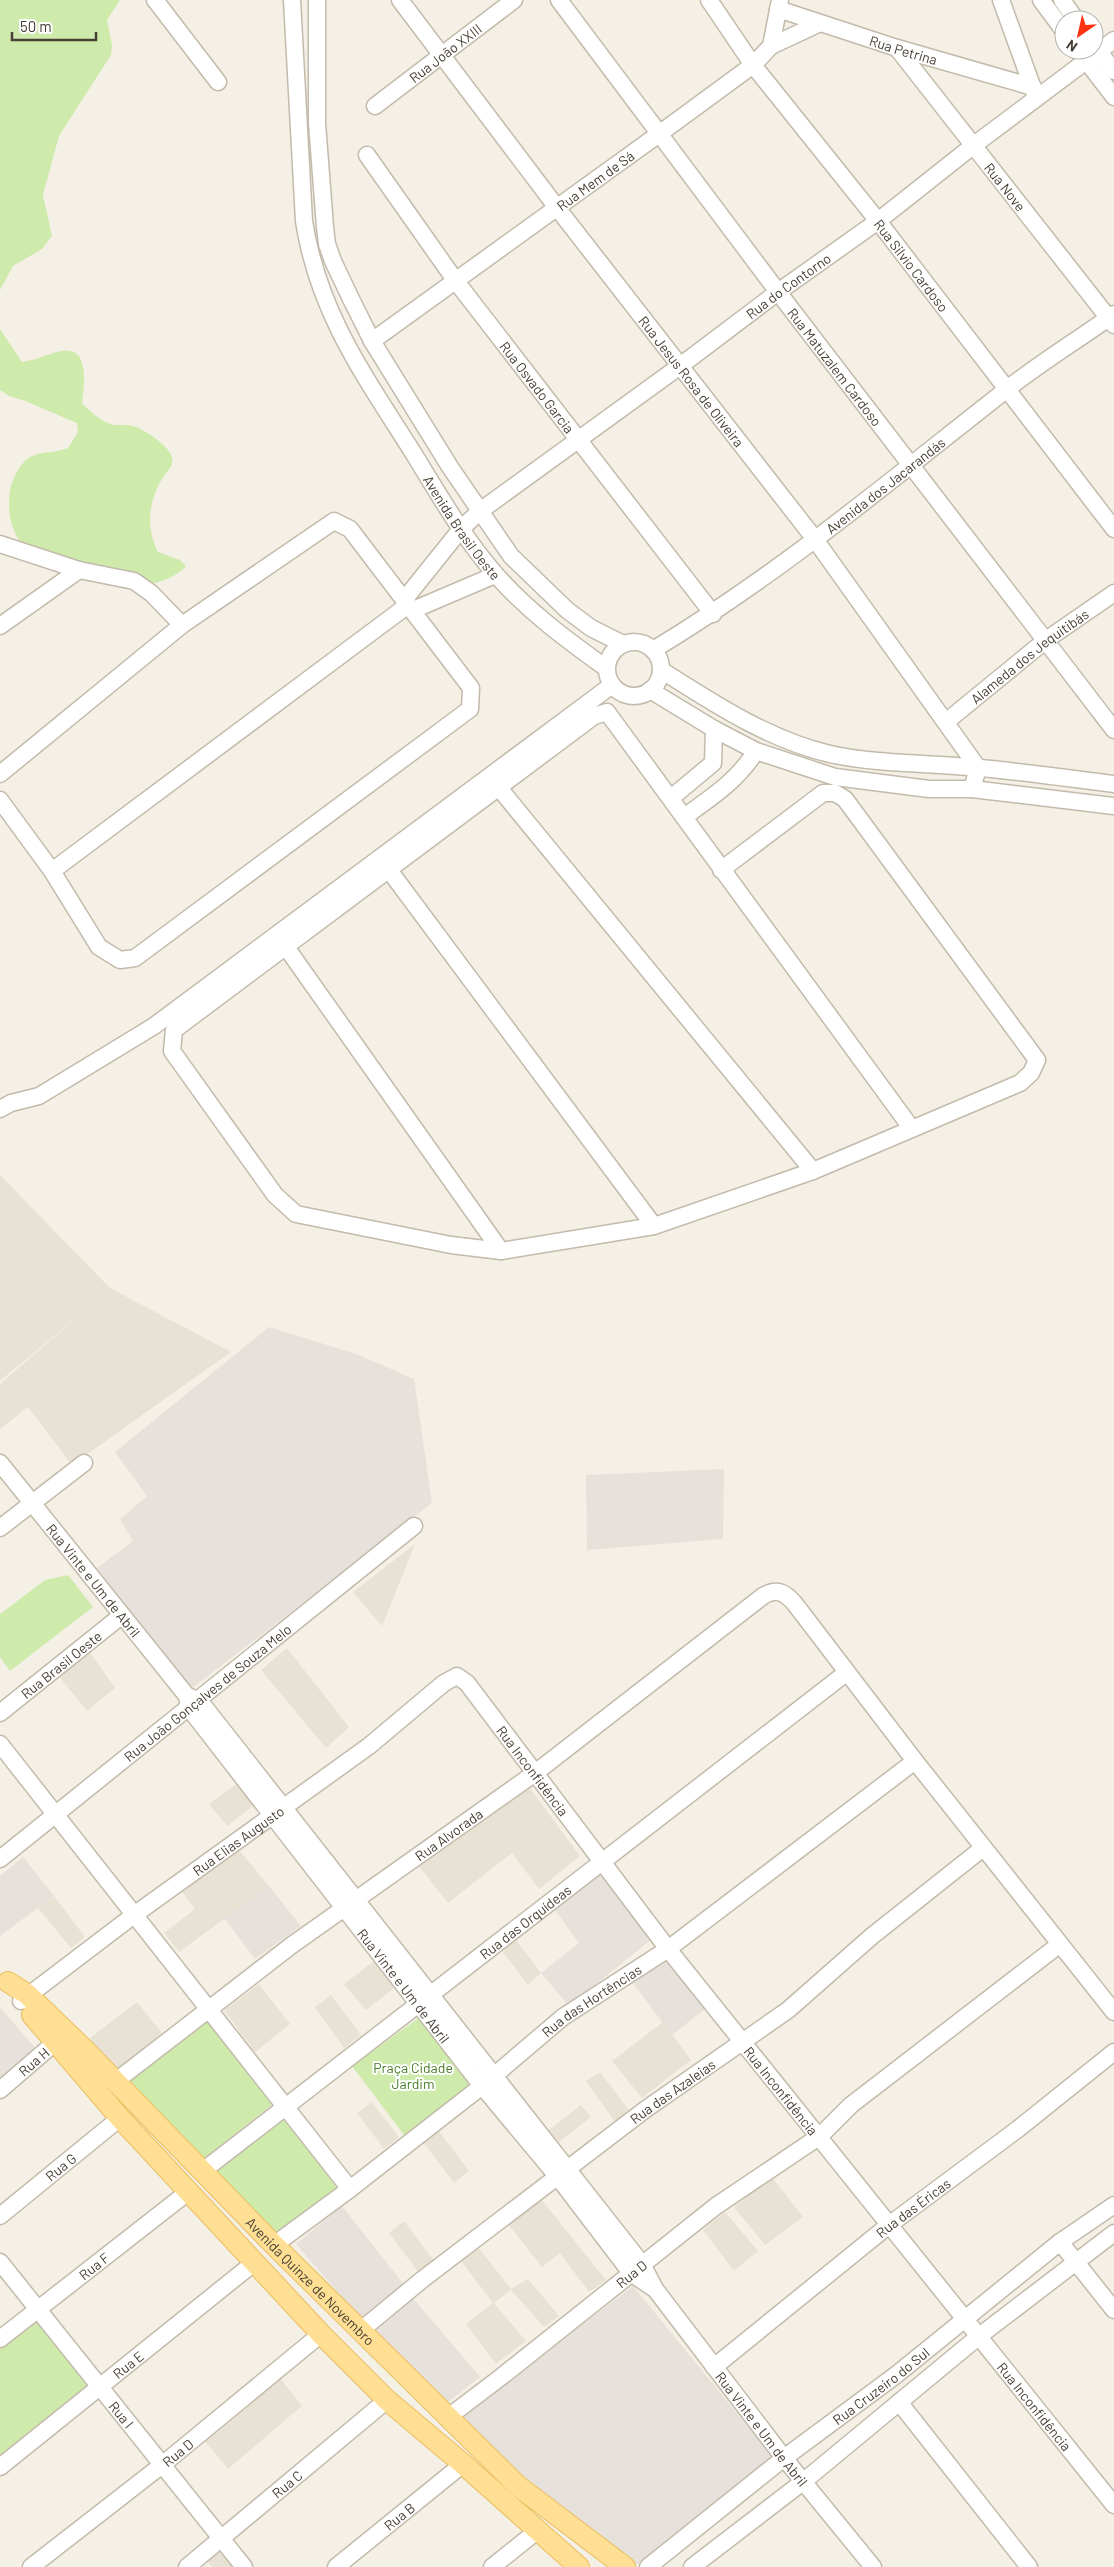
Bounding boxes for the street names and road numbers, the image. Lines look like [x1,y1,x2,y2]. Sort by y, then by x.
street label: Rua João XXIII [405,20,485,86]
street label: Rua Petrina [868,31,939,68]
street label: Rua Mem de Sá [553,147,637,214]
street label: Rua Nove [981,159,1030,214]
street label: Rua Silvio Cardoso [871,216,953,315]
street label: Rua do Contorno [742,249,834,322]
street label: Rua Matuzalem Cardoso [784,304,886,429]
street label: Rua Jesus Rosa de Oliveira [636,312,748,450]
street label: Rua Osvado Garcia [497,338,578,436]
street label: Avenida dos Jacarandás [822,433,948,537]
street label: Avenida Brasil Oeste [420,472,505,583]
street label: Alameda dos Jequitibás [967,605,1092,707]
street label: Rua Vinte e Um de Abril [43,1520,144,1640]
street label: Rua João Gonçalves de Souza Melo [120,1620,294,1765]
street label: Rua Brasil Oeste [17,1627,105,1702]
street label: Rua Inconfidência [494,1722,573,1819]
street label: Rua Elias Augusto [189,1802,287,1879]
street label: Rua Alvorada [411,1805,485,1864]
street label: Rua das Orquídeas [476,1881,574,1962]
street label: Rua Vinte e Um de Abril [354,1925,454,2046]
street label: Rua das Hortências [538,1960,644,2040]
street label: Rua H [14,2043,52,2079]
street label: Rua Inconfidência [741,2043,822,2138]
street label: Rua das Azaleias [626,2055,718,2127]
street label: Rua G [42,2149,79,2184]
street label: Rua das Éricas [872,2174,954,2241]
street label: Avenida Quinze de Novembro [243,2213,379,2348]
street label: Rua F [75,2248,112,2283]
street label: Rua D [612,2256,650,2291]
street label: Rua Cruzeiro do Sul [829,2343,932,2428]
street label: Rua E [109,2347,147,2382]
street label: Rua Inconfidência [994,2359,1075,2454]
street label: Rua Vinte e Um de Abril [712,2368,812,2489]
street label: Rua I [106,2397,138,2431]
street label: Rua D [159,2435,196,2470]
street label: Rua C [268,2466,305,2501]
street label: Rua B [380,2498,418,2534]

